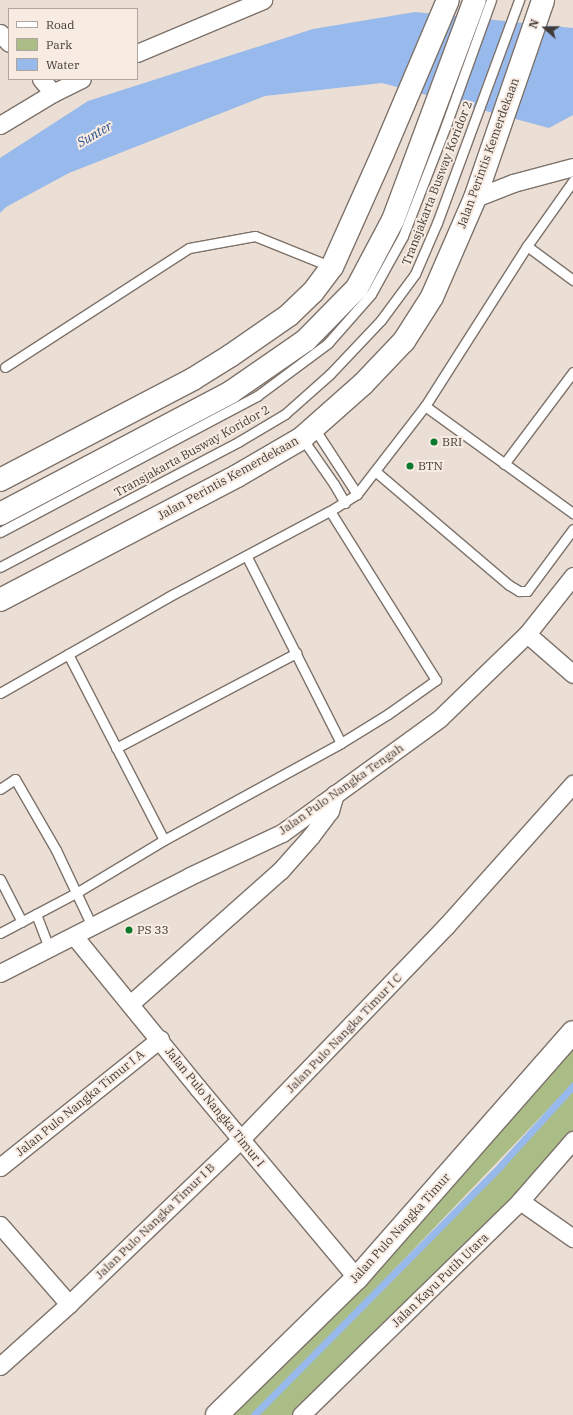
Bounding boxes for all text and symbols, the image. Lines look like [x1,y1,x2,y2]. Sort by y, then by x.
legend [8,8,138,80]
north arrow [525,8,565,48]
text: Road [46,17,75,32]
text: N [526,17,542,30]
text: Park [46,37,72,52]
text: Water [46,57,79,72]
street label: Jalan Perintis Kemerdekaan [454,76,522,230]
street label: Transjakarta Busway Koridor 2 [399,99,475,267]
water label: Sunter [75,119,115,151]
street label: Transjakarta Busway Koridor 2 [112,402,272,500]
street label: Jalan Perintis Kemerdekaan [155,433,301,523]
place label: BRI [442,435,462,449]
marker: BRI [429,437,439,447]
place label: BTN [418,459,443,473]
marker: BTN [405,461,415,471]
street label: Jalan Pulo Nangka Tengah [276,740,406,838]
place label: PS 33 [137,923,169,937]
marker: PS 33 [124,925,134,935]
street label: Jalan Pulo Nangka Timur I C [283,970,405,1096]
street label: Jalan Pulo Nangka Timur I [162,1044,268,1170]
street label: Jalan Pulo Nangka Timur I A [13,1047,147,1159]
street label: Jalan Pulo Nangka Timur I B [92,1160,218,1282]
street label: Jalan Pulo Nangka Timur [347,1170,453,1286]
street label: Jalan Kayu Putih Utara [389,1230,491,1330]

